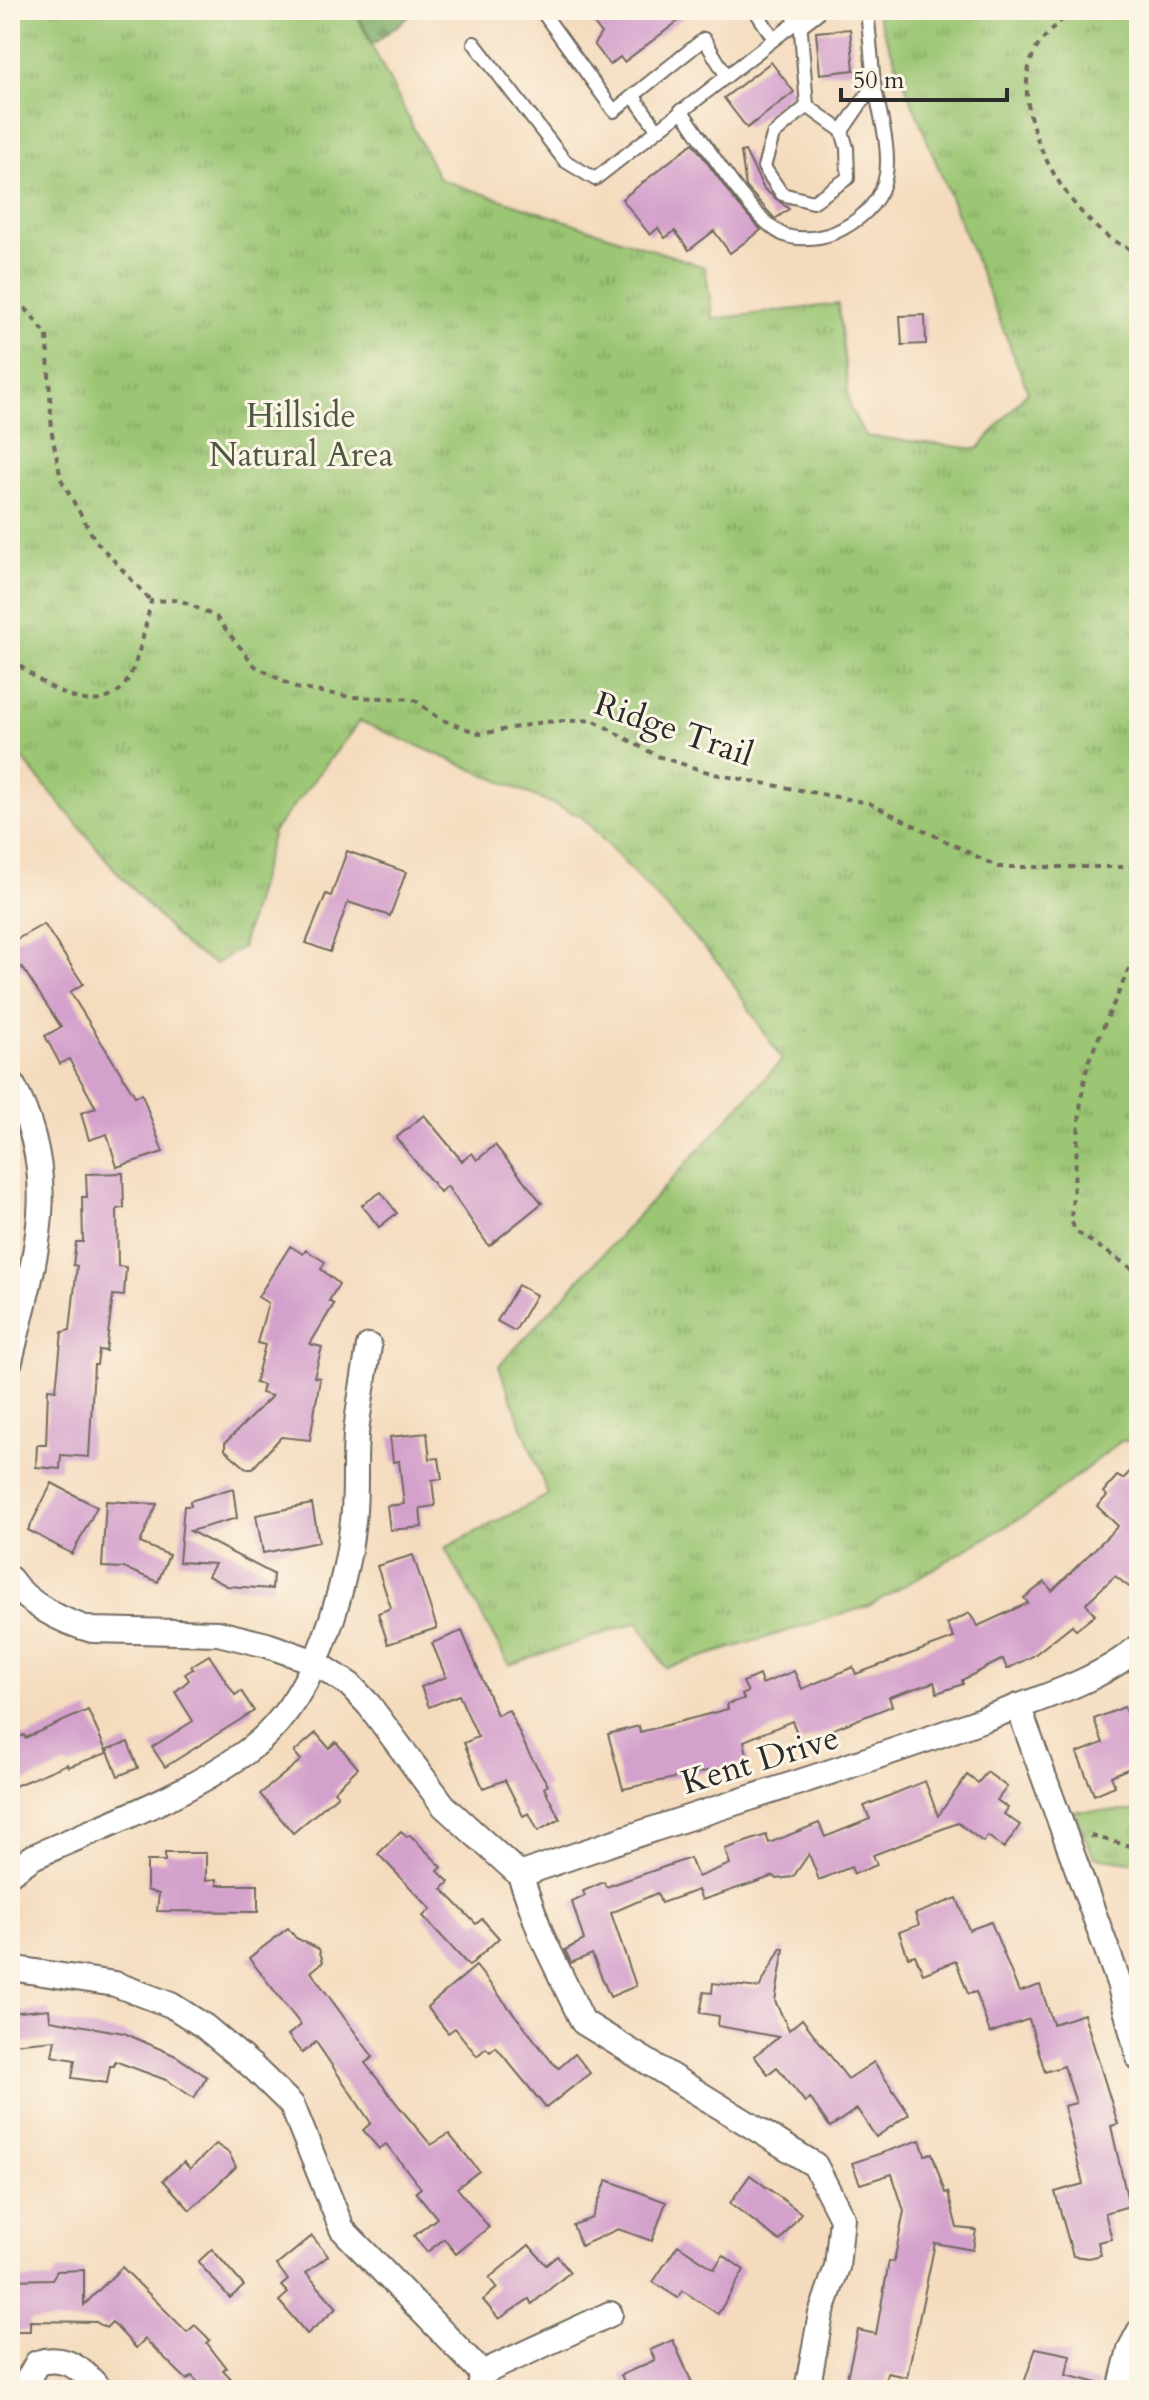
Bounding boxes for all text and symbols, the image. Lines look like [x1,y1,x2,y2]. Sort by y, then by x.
scale bar [841,52,1007,102]
text: 50 m [853,64,905,97]
park label: Hillside Natural Area [209,393,394,478]
street label: Ridge Trail [588,680,760,778]
street label: Kent Drive [676,1714,844,1806]

